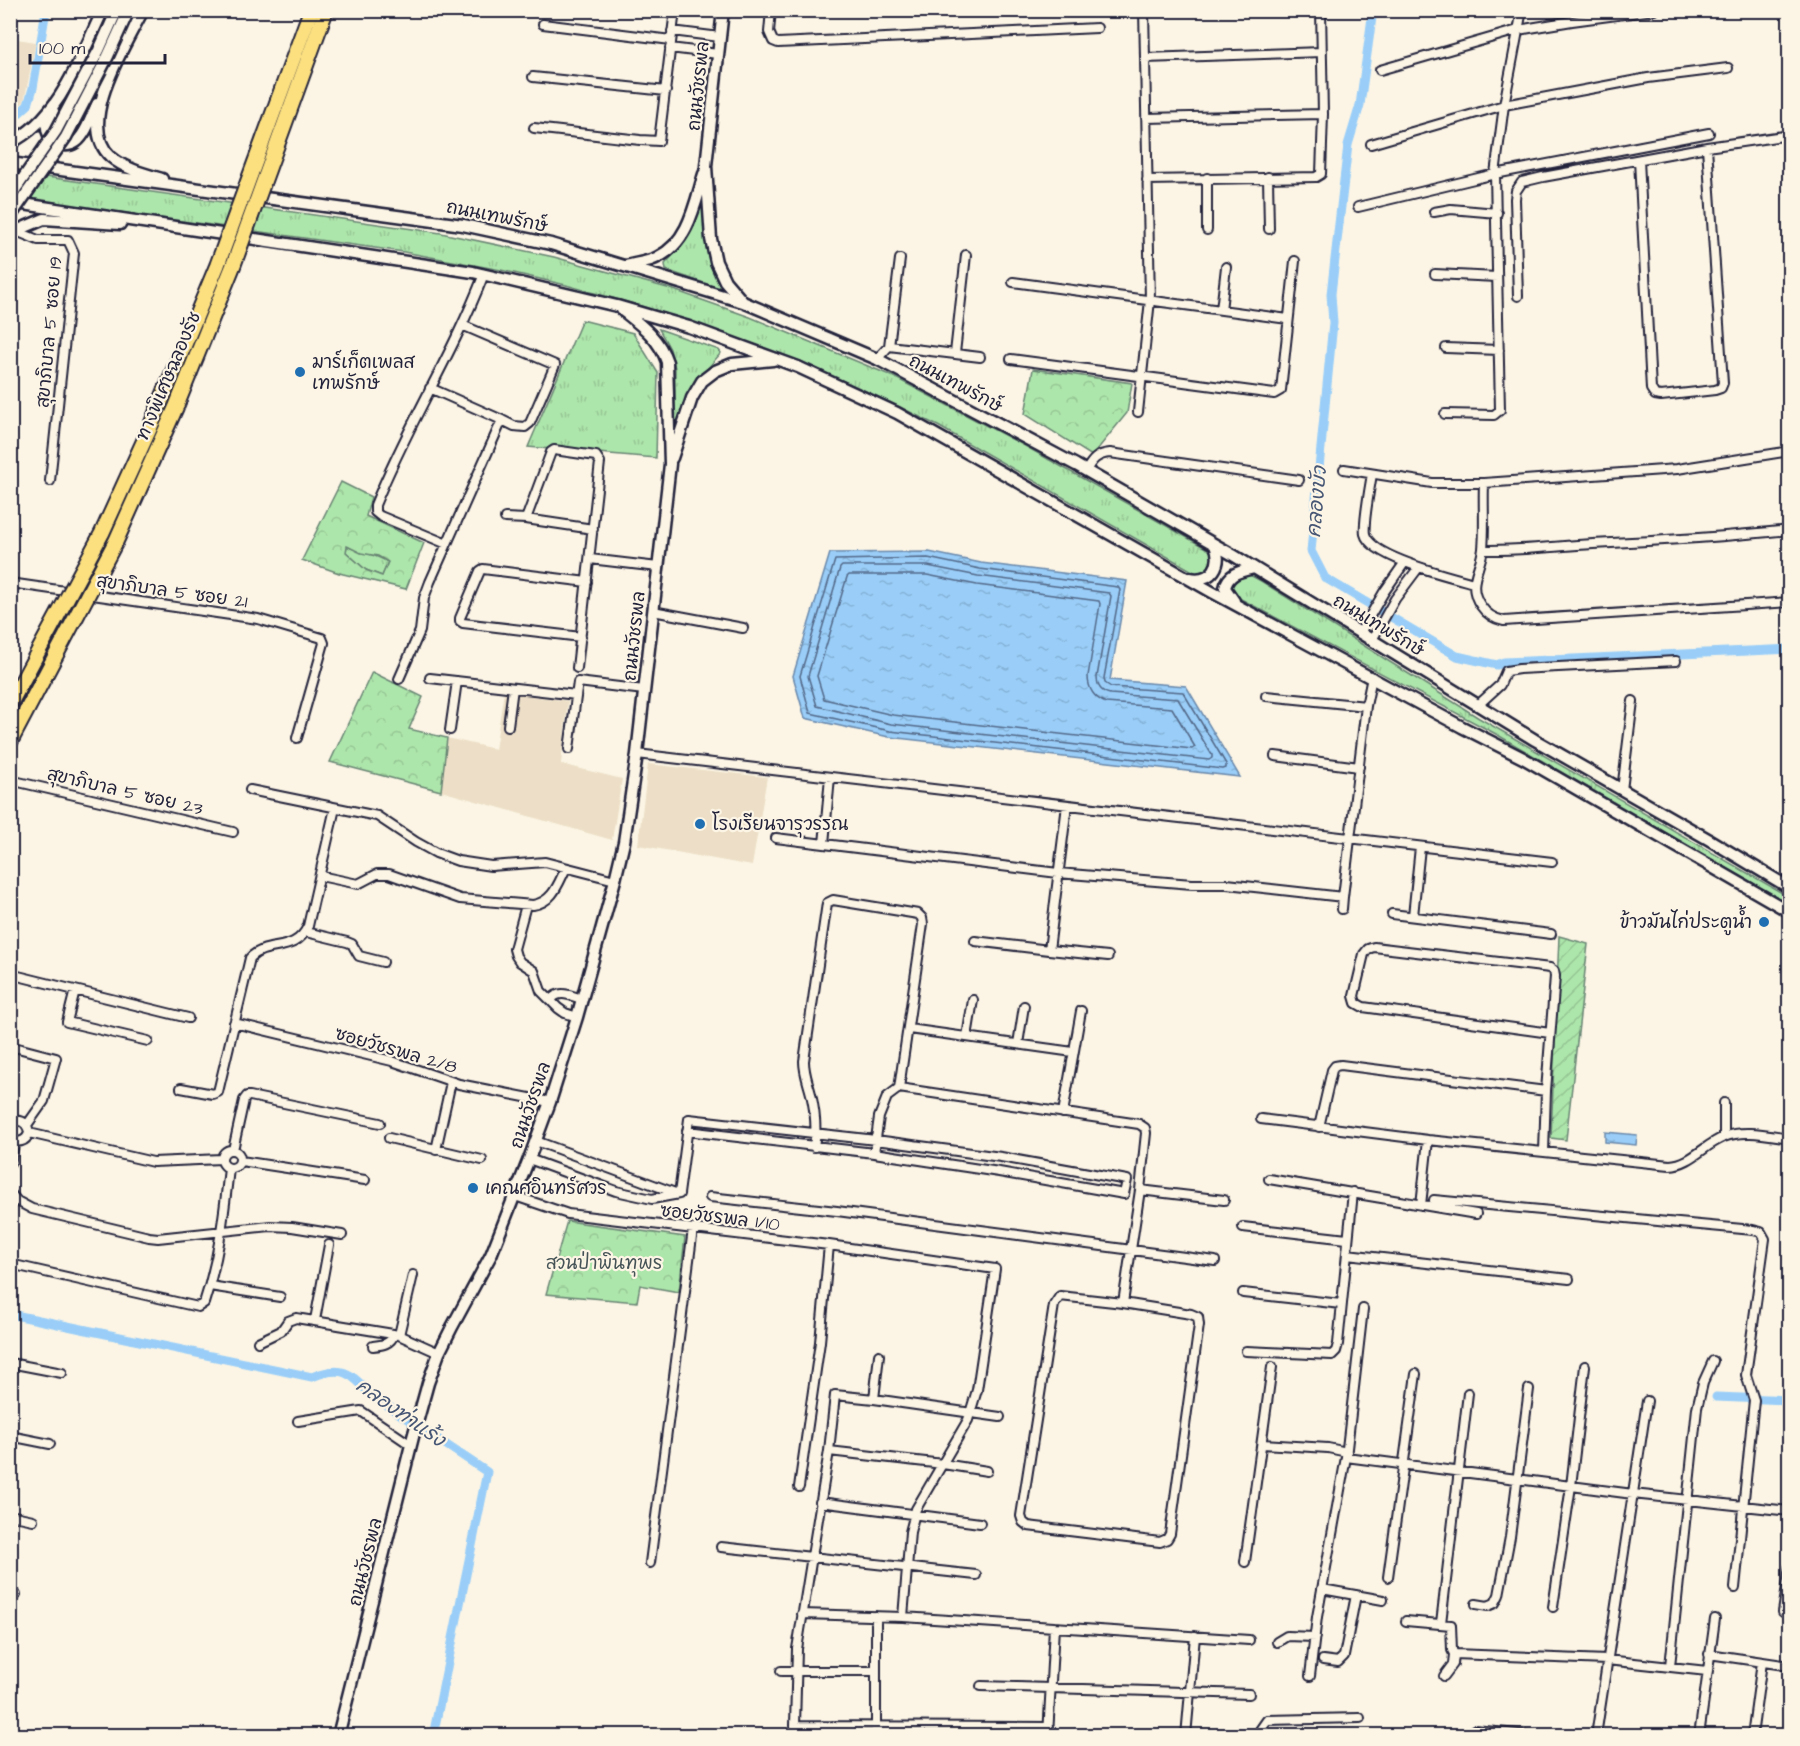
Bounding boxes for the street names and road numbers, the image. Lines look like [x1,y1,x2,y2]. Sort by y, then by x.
street label: ถนนวัชรพล [681,40,716,132]
street label: ถนนเทพรักษ์ [444,193,551,239]
street label: สุขาภิบาล 5 ซอย 19 [30,255,70,409]
street label: ทางพิเศษฉลองรัช [130,308,207,445]
street label: ถนนเทพรักษ์ [905,347,1008,419]
street label: สุขาภิบาล 5 ซอย 21 [95,569,249,615]
street label: ถนนเทพรักษ์ [1328,587,1430,663]
street label: ถนนวัชรพล [617,590,652,682]
street label: สุขาภิบาล 5 ซอย 23 [44,761,205,823]
street label: ซอยวัชรพล 2/8 [332,1021,460,1080]
street label: ถนนวัชรพล [504,1058,557,1152]
street label: ซอยวัชรพล 1/10 [659,1198,781,1237]
street label: ถนนวัชรพล [342,1515,389,1609]

